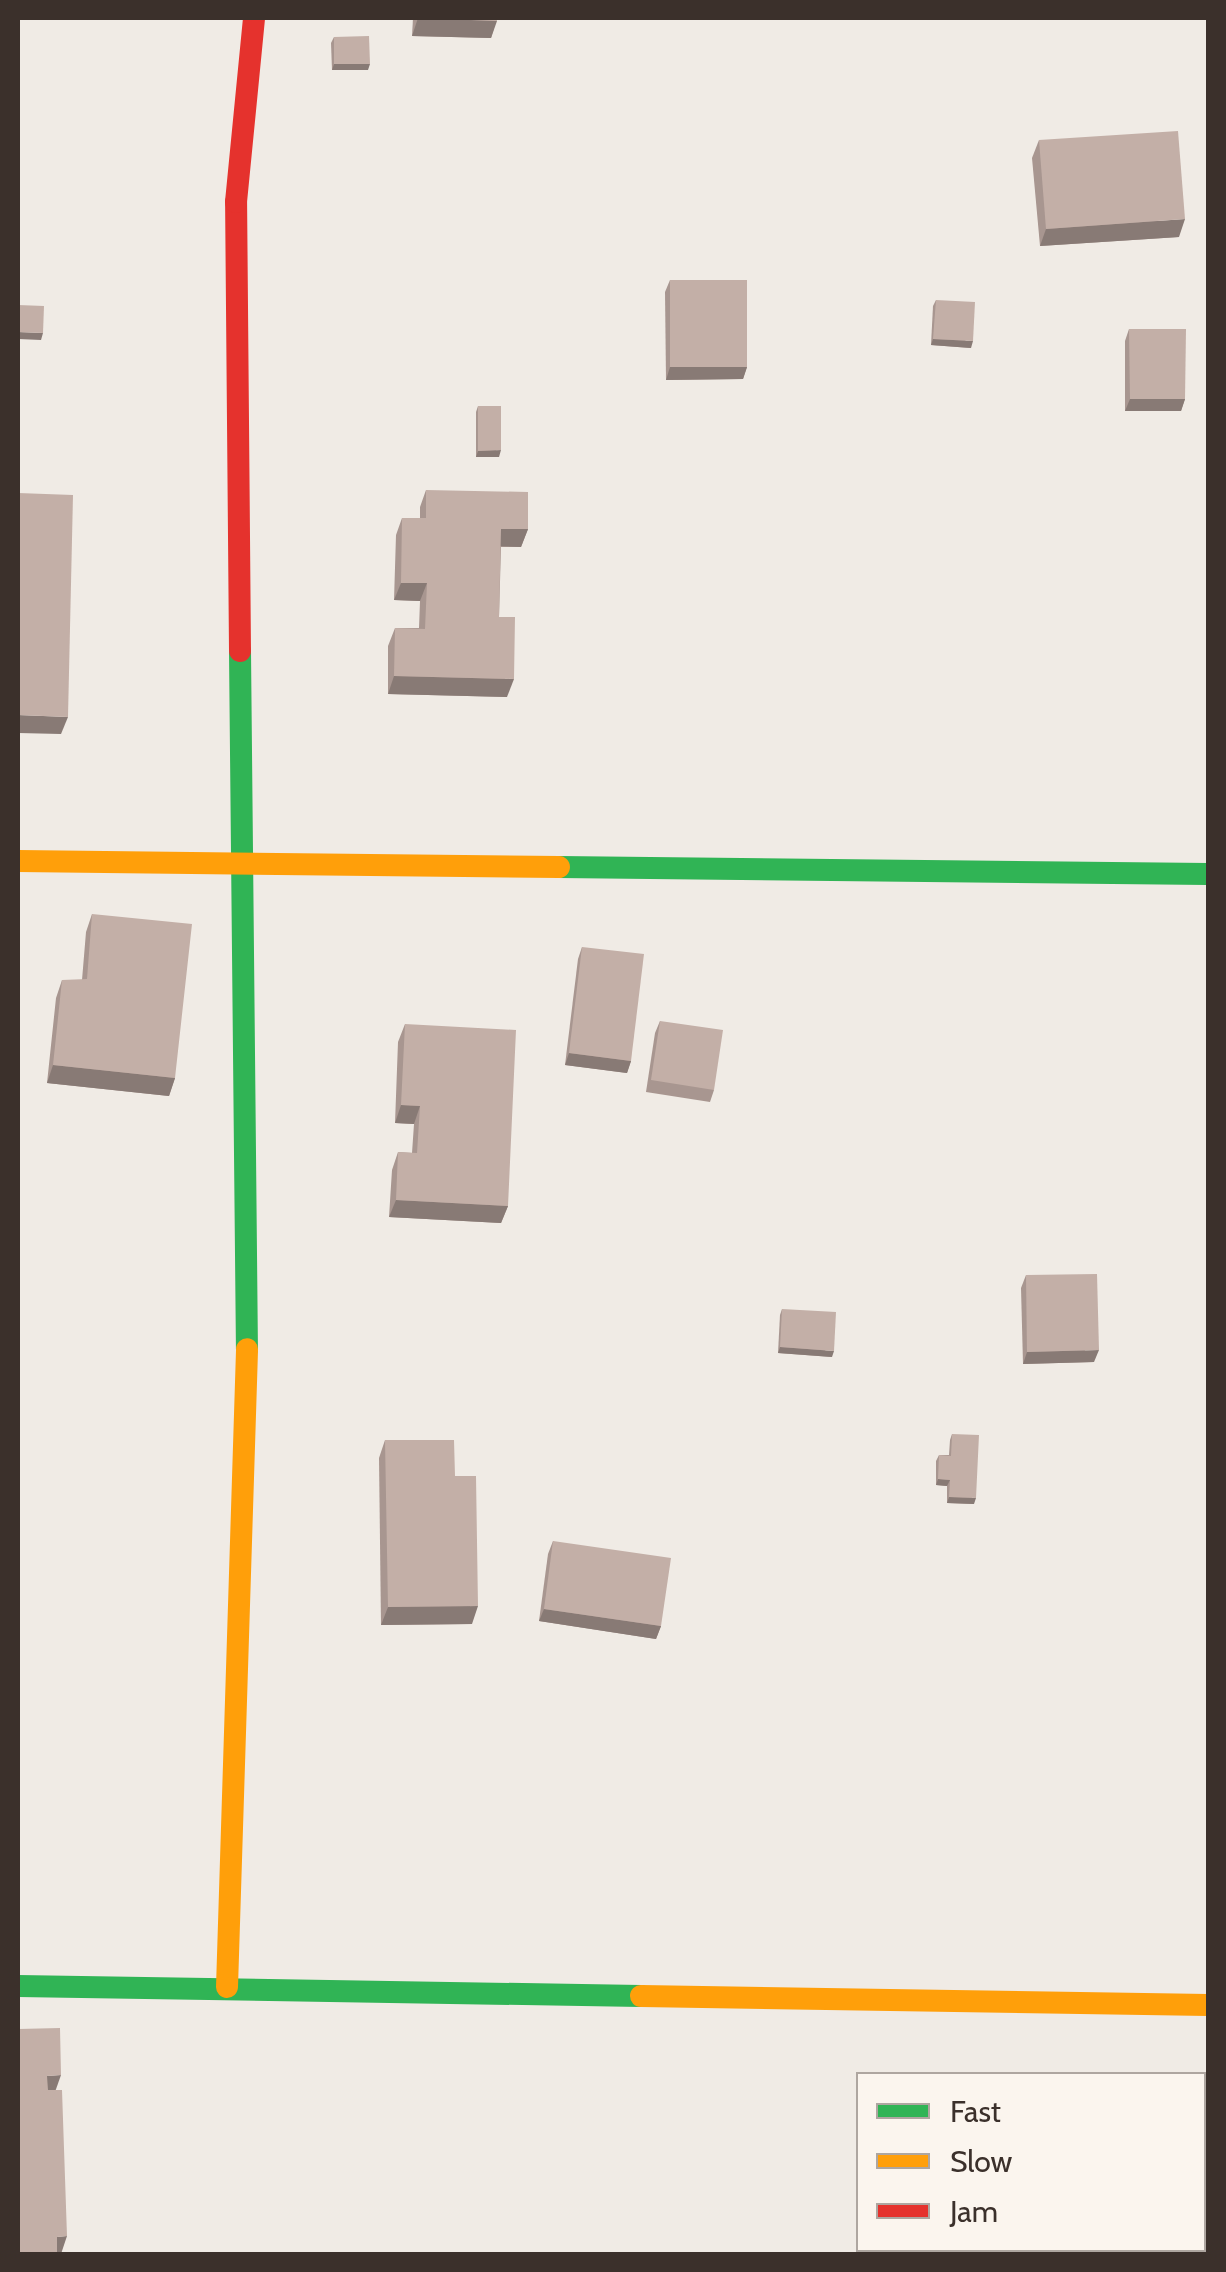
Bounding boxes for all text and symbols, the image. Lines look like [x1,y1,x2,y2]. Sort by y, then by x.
legend [856,2072,1206,2252]
text: Fast [950,2093,1001,2130]
text: Slow [950,2143,1012,2180]
text: Jam [950,2193,998,2230]

